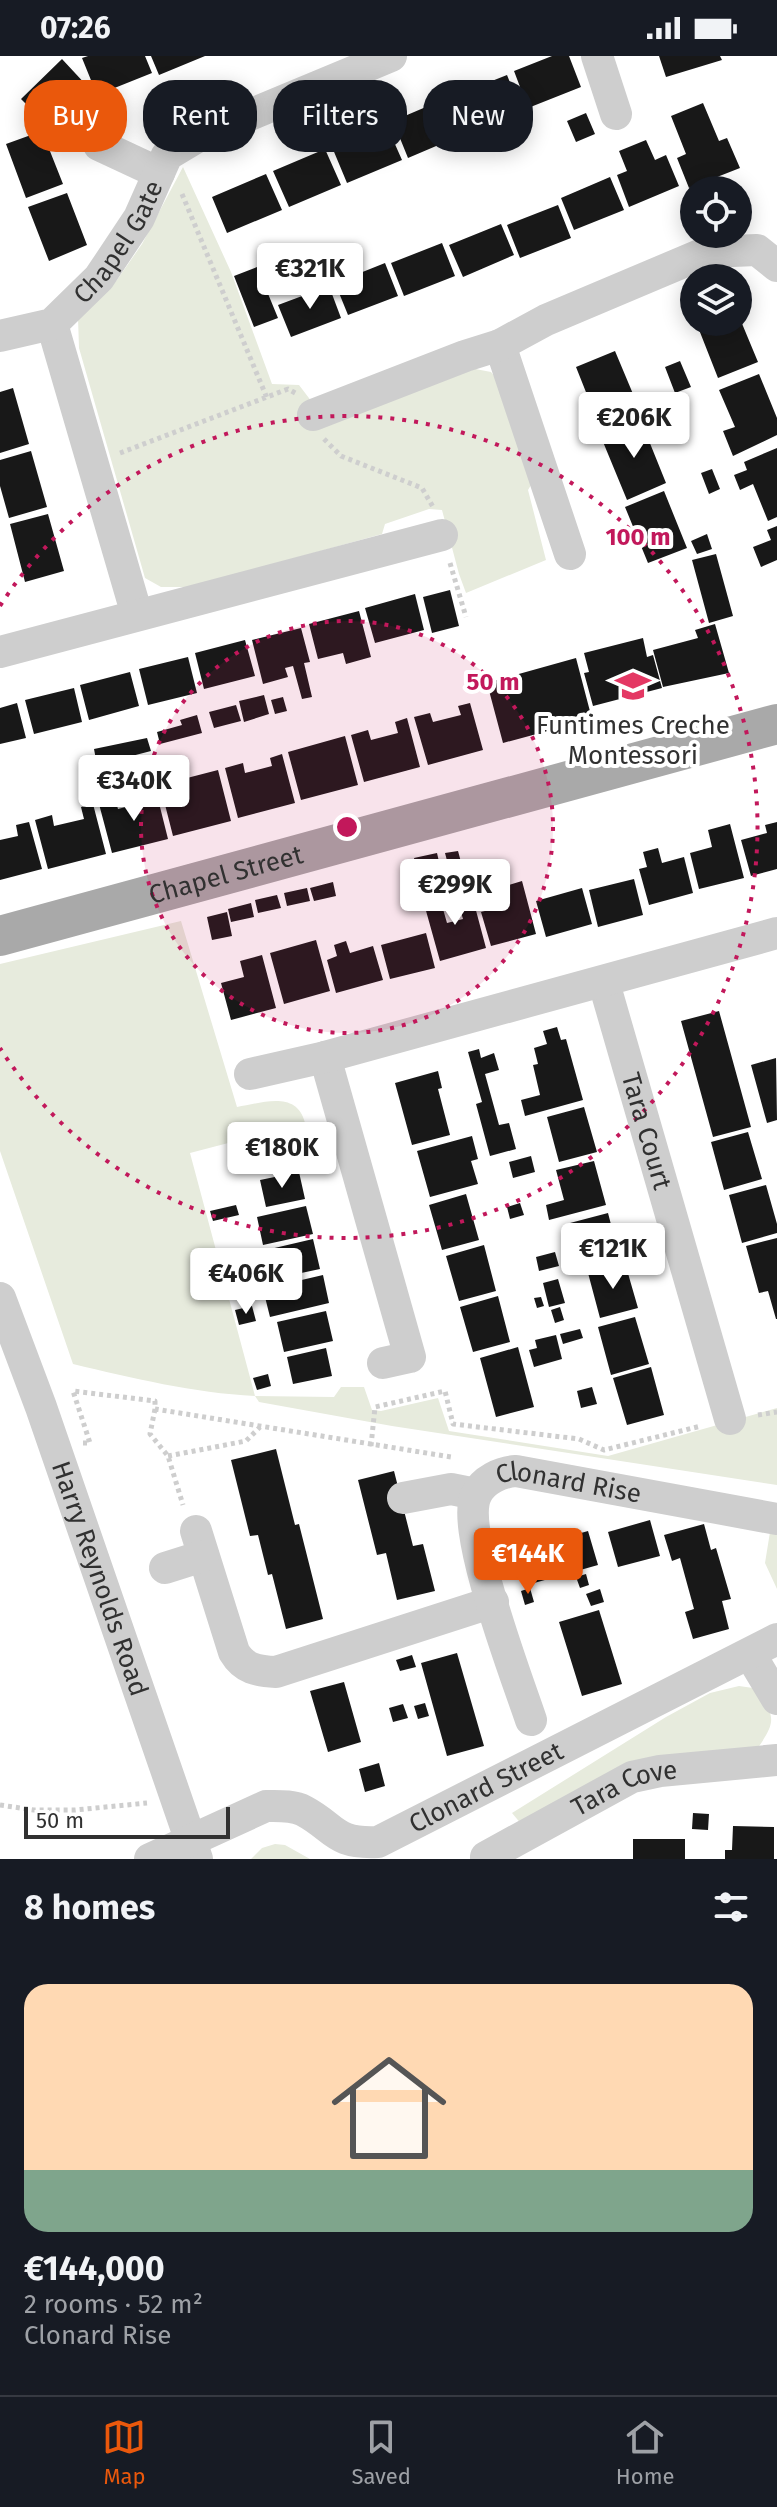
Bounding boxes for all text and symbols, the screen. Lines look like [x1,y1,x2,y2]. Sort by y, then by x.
text: 07:26 [40,10,111,46]
chip: Buy [24,80,127,152]
chip: Rent [143,80,257,152]
chip: Filters [273,80,407,152]
chip: New [423,80,533,152]
street label: Chapel Gate [67,176,169,310]
map controls [680,176,752,336]
button: locate [680,176,752,248]
pin: €321K [254,243,366,311]
text: €321K [275,253,345,284]
button: layers [680,264,752,336]
pin: €206K [578,392,690,460]
text: €206K [597,402,671,433]
text: 100 m [605,523,671,551]
school or university icon: Funtimes Creche Montessori [614,667,652,705]
text: 50 m [467,668,519,696]
place label: Funtimes Creche Montessori [536,710,730,771]
pin: €340K [78,755,190,823]
text: €340K [96,765,172,796]
centre of rings [333,813,361,841]
street label: Chapel Street [145,838,307,910]
pin: €299K [399,859,511,927]
text: €299K [418,869,492,900]
street label: Tara Court [615,1069,679,1194]
pin: €180K [226,1122,338,1190]
text: €180K [245,1132,319,1163]
pin: €121K [557,1223,669,1291]
text: €121K [579,1233,647,1264]
pin: €406K [190,1248,302,1316]
text: €406K [208,1258,284,1289]
street label: Clonard Rise [492,1455,644,1509]
street label: Harry Reynolds Road [45,1457,155,1700]
pin: €144K [472,1528,584,1596]
text: €144K [492,1538,564,1569]
street label: Clonard Street [404,1735,569,1839]
street label: Tara Cove [566,1754,679,1823]
scale bar [24,1803,230,1839]
text: 50 m [36,1807,84,1834]
icon: filters [709,1885,753,1929]
text: 8 homes [24,1887,155,1928]
icon: home [317,2036,461,2180]
text: €144,000 [24,2248,165,2289]
text: 2 rooms · 52 m² [24,2289,203,2320]
text: Clonard Rise [24,2320,171,2351]
tab: Map [102,2415,146,2490]
tab: Saved [351,2415,411,2490]
tab: Home [616,2415,675,2490]

